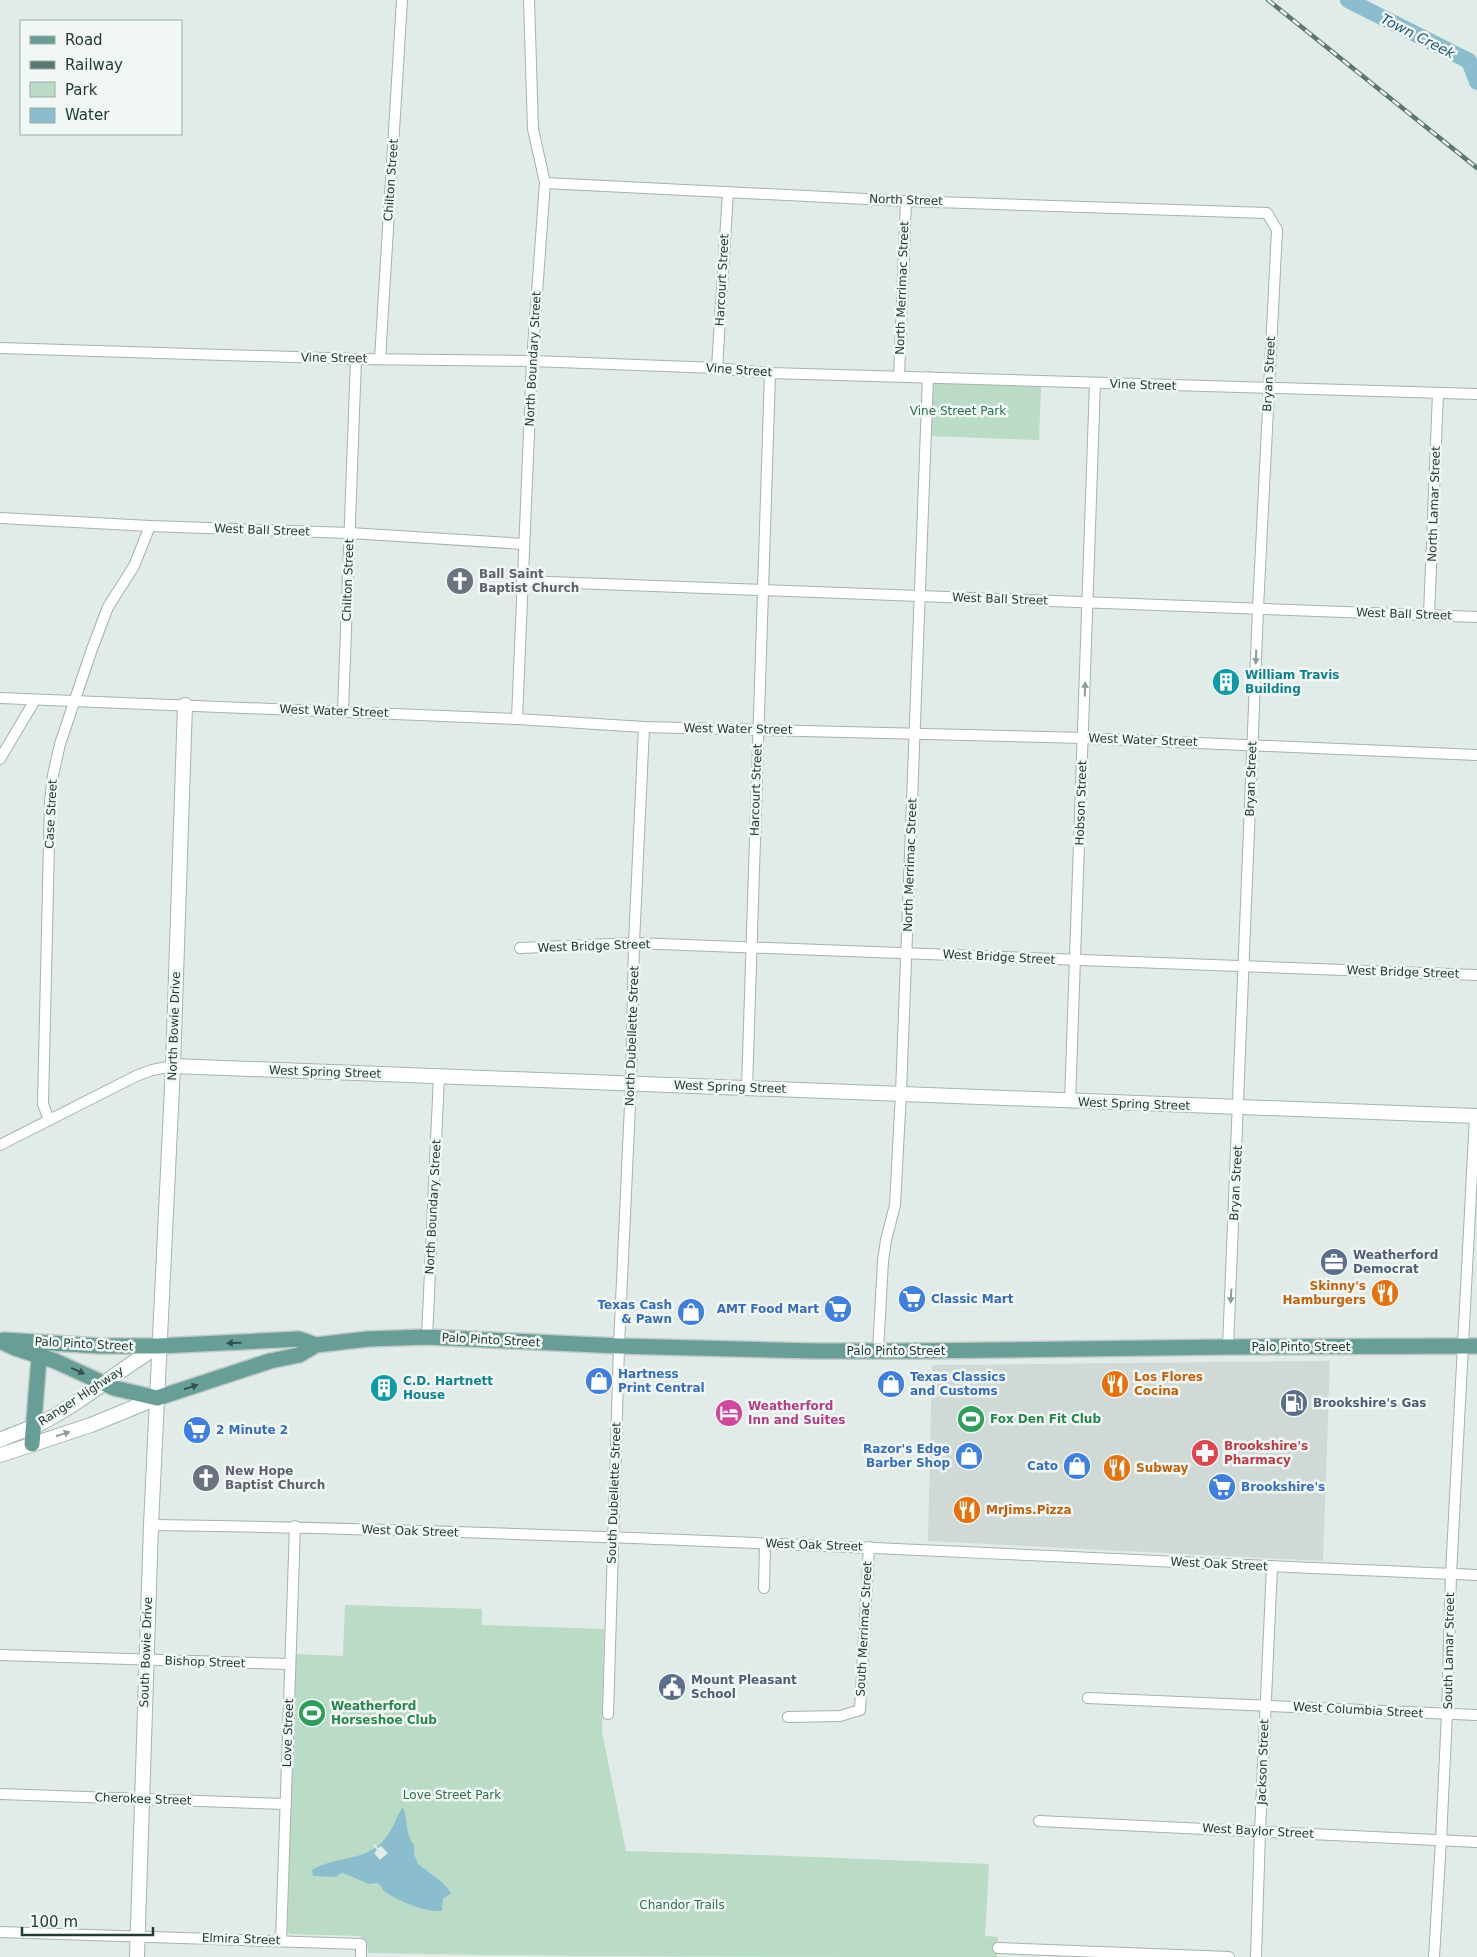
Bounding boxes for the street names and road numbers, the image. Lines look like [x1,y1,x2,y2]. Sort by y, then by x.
street label: Chilton Street [381,138,401,222]
street label: North Street [869,192,943,208]
street label: North Merrimac Street [893,220,911,355]
street label: Harcourt Street [713,233,731,327]
street label: North Boundary Street [522,291,544,427]
street label: Bryan Street [1260,336,1278,412]
street label: Vine Street [301,350,368,366]
street label: Vine Street [705,361,773,379]
street label: Vine Street [1110,377,1177,393]
street label: North Lamar Street [1425,446,1443,562]
street label: West Ball Street [214,521,310,539]
street label: Chilton Street [340,538,356,622]
street label: West Ball Street [952,590,1048,608]
street label: West Ball Street [1356,605,1452,623]
street label: West Water Street [279,702,389,720]
street label: West Water Street [683,721,793,737]
street label: West Water Street [1088,731,1198,749]
street label: Bryan Street [1243,741,1259,817]
street label: Harcourt Street [747,743,765,836]
street label: Hobson Street [1073,760,1089,846]
street label: Case Street [42,779,60,849]
street label: North Merrimac Street [901,797,919,932]
street label: West Bridge Street [537,937,651,955]
street label: West Bridge Street [942,947,1056,967]
street label: West Bridge Street [1346,963,1460,981]
street label: North Dubellette Street [623,965,641,1106]
street label: North Bowie Drive [165,971,183,1081]
street label: West Spring Street [269,1063,382,1081]
street label: West Spring Street [674,1078,787,1096]
street label: West Spring Street [1078,1095,1191,1113]
street label: North Boundary Street [422,1139,444,1275]
street label: Bryan Street [1227,1145,1245,1221]
street label: Palo Pinto Street [441,1330,541,1350]
street label: Palo Pinto Street [34,1334,134,1354]
street label: Palo Pinto Street [1252,1340,1351,1354]
street label: Palo Pinto Street [847,1344,946,1358]
street label: Ranger Highway [36,1363,126,1429]
street label: South Dubellette Street [605,1422,623,1564]
street label: West Oak Street [361,1522,459,1540]
street label: West Oak Street [765,1536,863,1554]
street label: West Oak Street [1170,1554,1268,1574]
street label: South Merrimac Street [853,1561,875,1697]
street label: South Lamar Street [1441,1592,1457,1710]
street label: South Bowie Drive [137,1596,155,1708]
street label: Bishop Street [164,1654,246,1670]
street label: Love Street [280,1698,296,1768]
street label: West Columbia Street [1293,1700,1424,1720]
street label: Jackson Street [1254,1719,1272,1806]
street label: Cherokee Street [94,1790,192,1808]
street label: West Baylor Street [1202,1821,1315,1841]
street label: Elmira Street [202,1931,281,1947]

